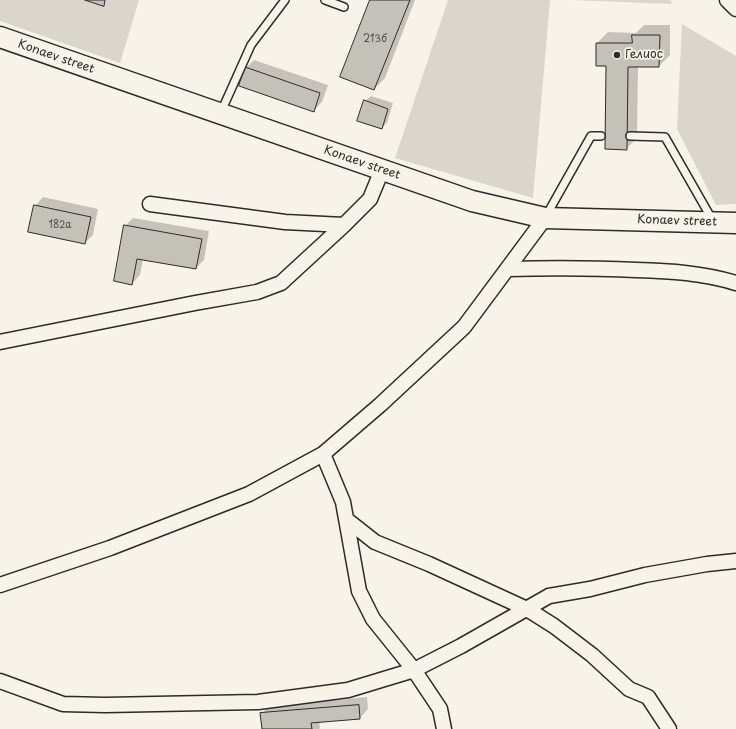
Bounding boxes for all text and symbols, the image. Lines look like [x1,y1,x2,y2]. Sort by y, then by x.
house number: 213б [363,33,387,45]
street label: Konaev street [16,37,96,77]
place label: Гелиос [625,48,663,62]
marker: Гелиос [612,50,622,60]
street label: Konaev street [322,143,402,183]
street label: Konaev street [637,212,717,230]
house number: 182а [49,219,71,231]

